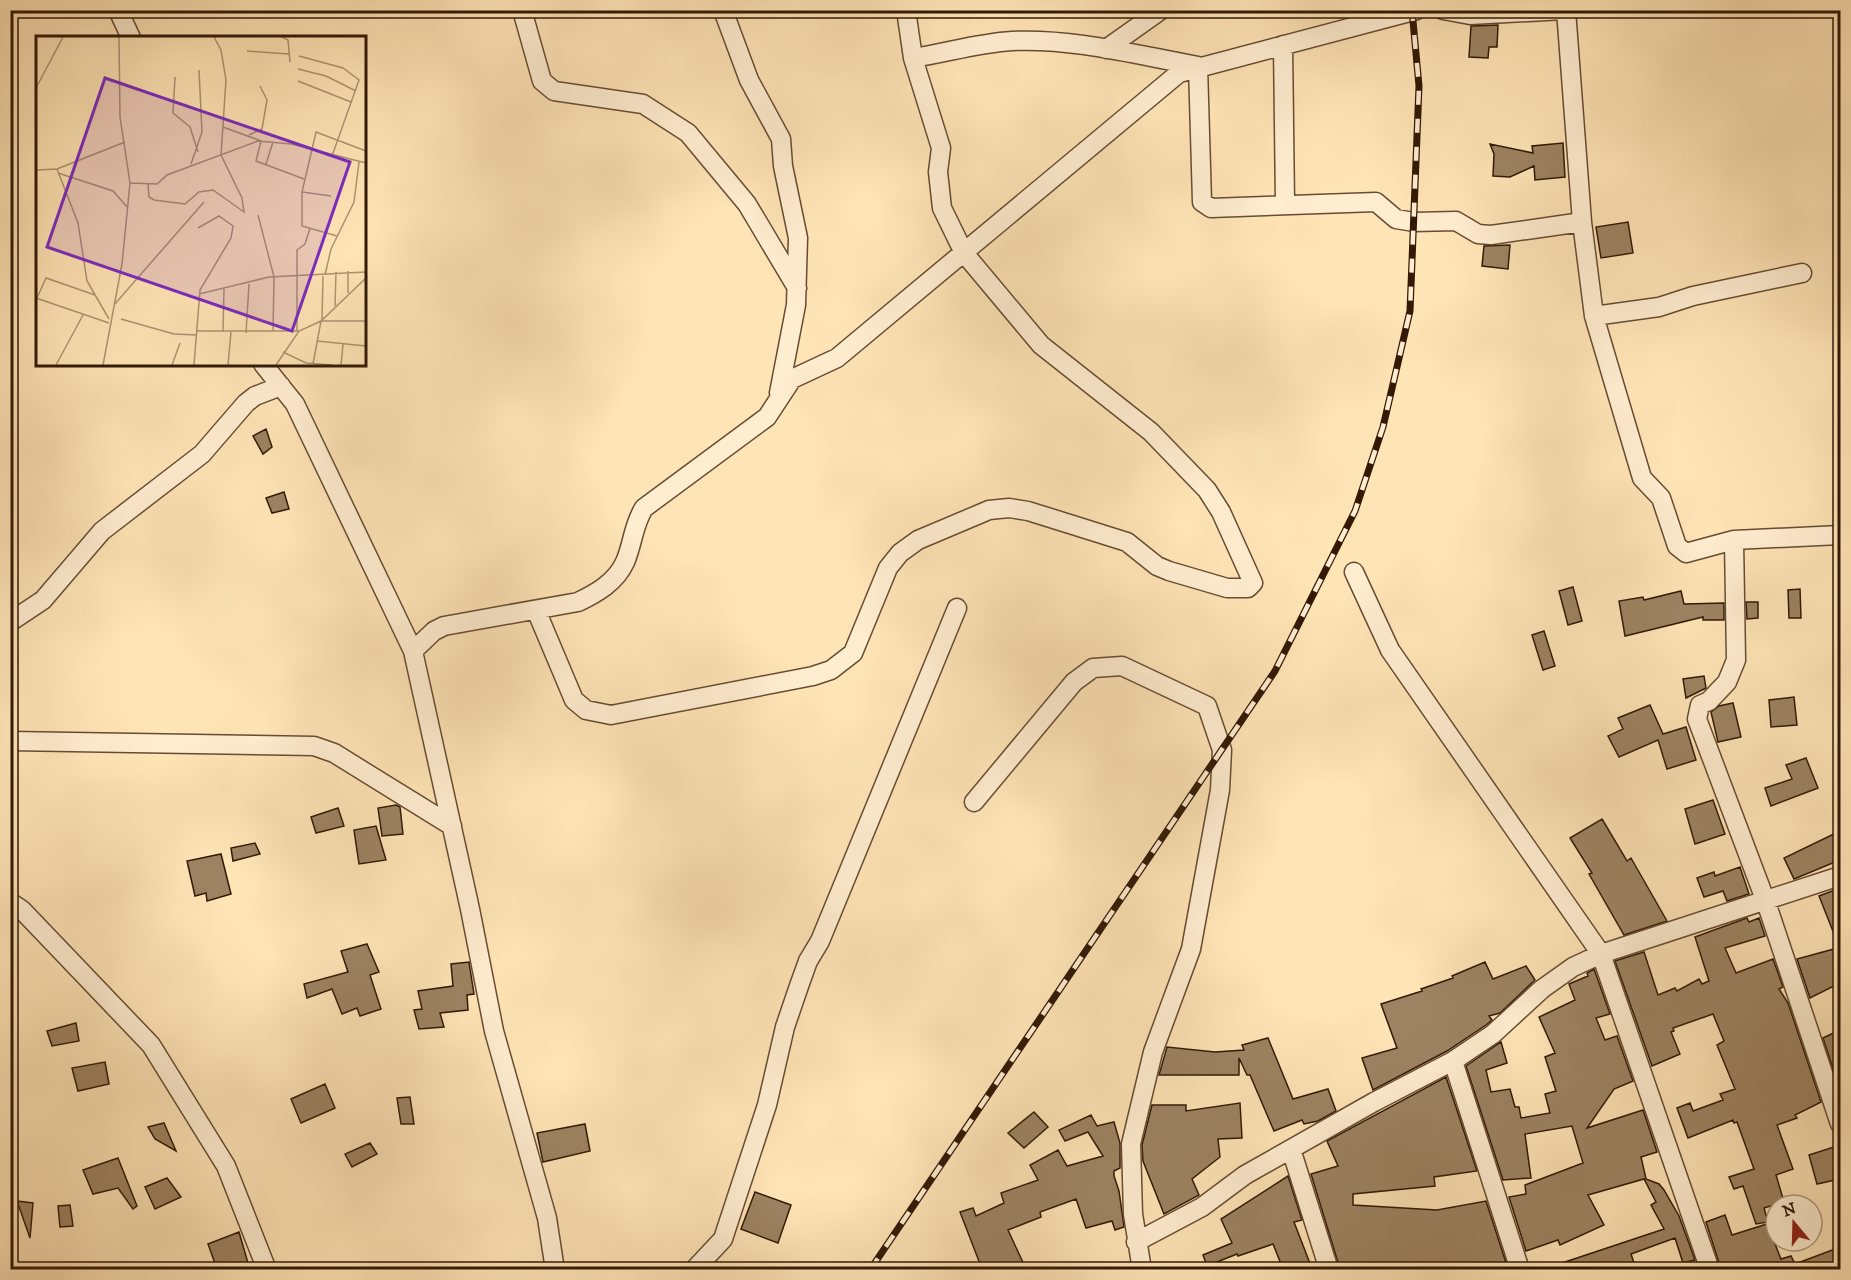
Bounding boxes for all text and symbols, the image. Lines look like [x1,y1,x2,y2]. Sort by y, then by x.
inset map [36,36,366,366]
north arrow [1764,1193,1824,1253]
text: N [1780,1198,1799,1221]

